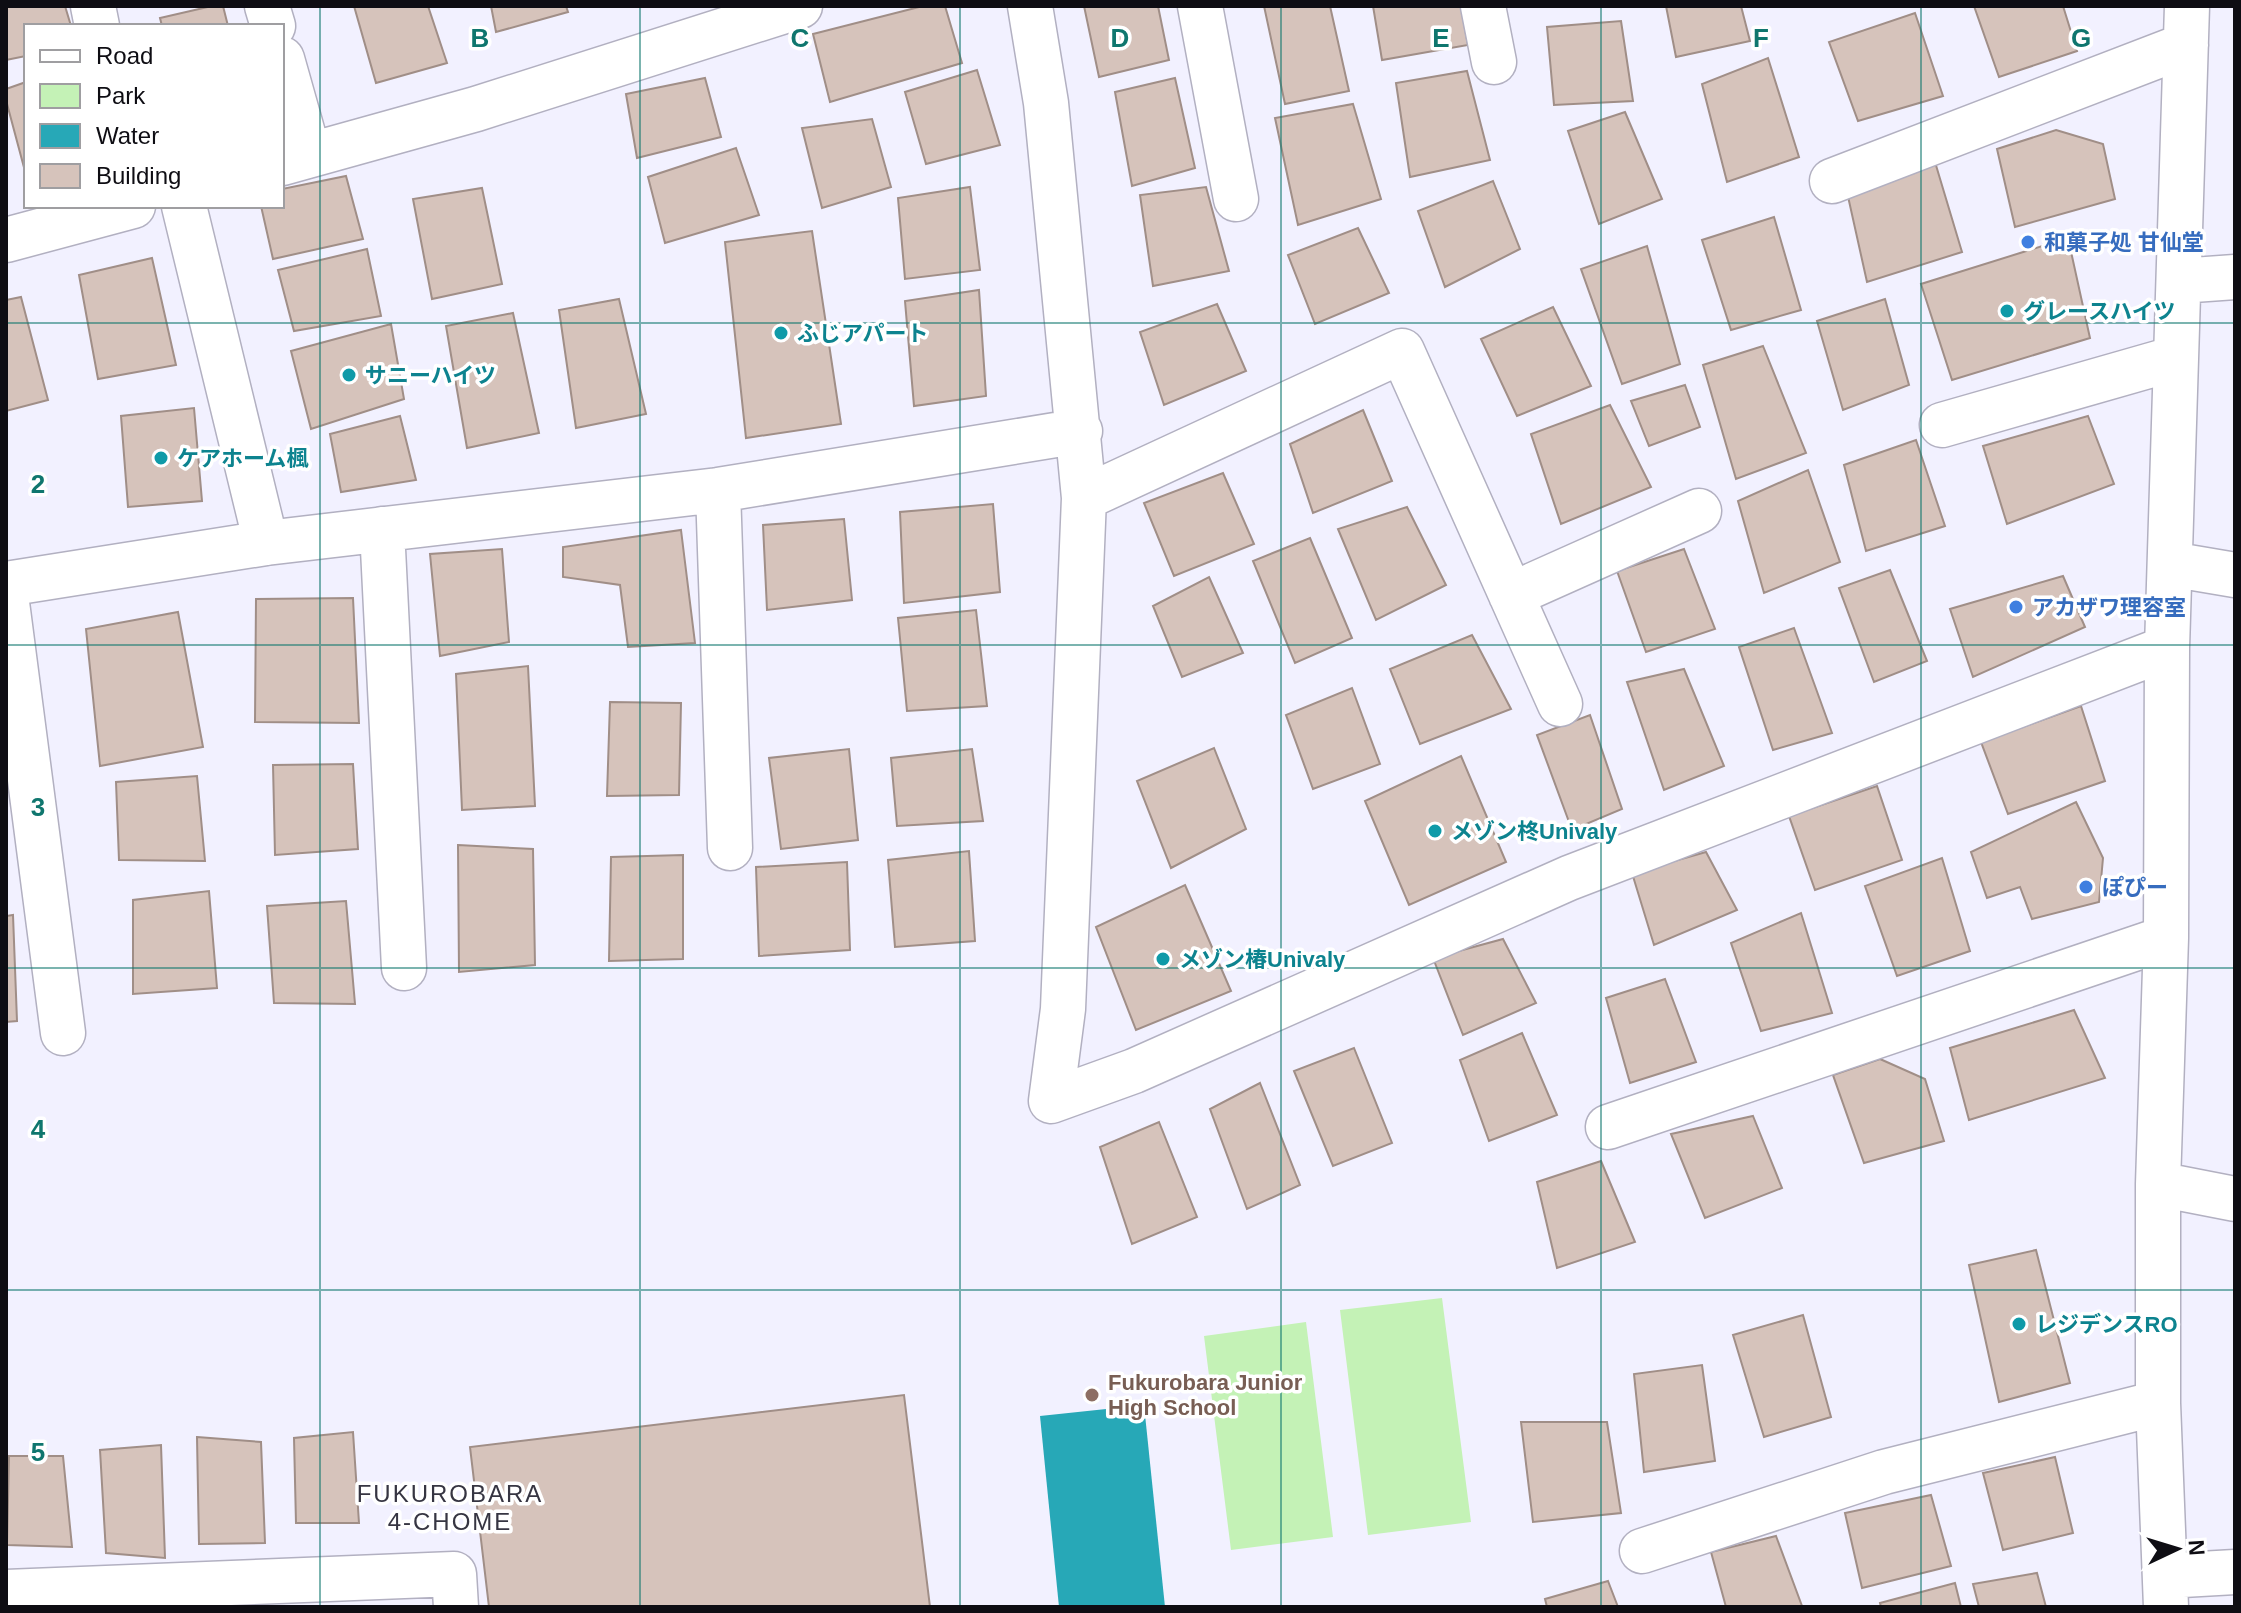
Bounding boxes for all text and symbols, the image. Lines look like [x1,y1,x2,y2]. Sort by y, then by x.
text: B [471,23,489,53]
text: C [791,23,810,53]
text: D [1111,23,1129,53]
text: E [1432,23,1450,53]
text: F [1753,23,1769,53]
text: G [2071,23,2091,53]
legend [24,24,284,208]
text: Road [96,42,153,69]
text: Park [96,82,146,109]
text: Water [96,122,159,149]
text: Building [96,162,181,189]
place label: 和菓子処 甘仙堂 [2044,230,2204,255]
marker: 和菓子処 甘仙堂 [2019,233,2037,251]
place label: グレースハイツ [2023,299,2175,324]
marker: グレースハイツ [1998,302,2016,320]
place label: ふじアパート [797,321,929,346]
marker: ふじアパート [772,324,790,342]
place label: サニーハイツ [365,363,496,388]
marker: サニーハイツ [340,366,358,384]
place label: ケアホーム楓 [177,446,309,471]
marker: ケアホーム楓 [152,449,170,467]
text: 2 [31,469,45,499]
place label: アカザワ理容室 [2032,595,2186,620]
marker: アカザワ理容室 [2007,598,2025,616]
text: 3 [31,792,45,822]
place label: メゾン柊Univaly [1451,819,1618,844]
marker: メゾン柊Univaly [1426,822,1444,840]
place label: ぽぴー [2102,875,2168,900]
marker: ぽぴー [2077,878,2095,896]
place label: メゾン椿Univaly [1179,947,1346,972]
marker: メゾン椿Univaly [1154,950,1172,968]
text: 4 [31,1114,46,1144]
place label: レジデンスRO [2035,1312,2178,1337]
marker: レジデンスRO [2010,1315,2028,1333]
place label: Fukurobara Junior High School [1108,1370,1303,1420]
marker: Fukurobara Junior High School [1083,1386,1101,1404]
text: 5 [31,1437,45,1467]
district label: FUKUROBARA 4-CHOME [357,1480,543,1535]
north arrow [2137,1509,2217,1589]
text: N [2183,1539,2209,1556]

